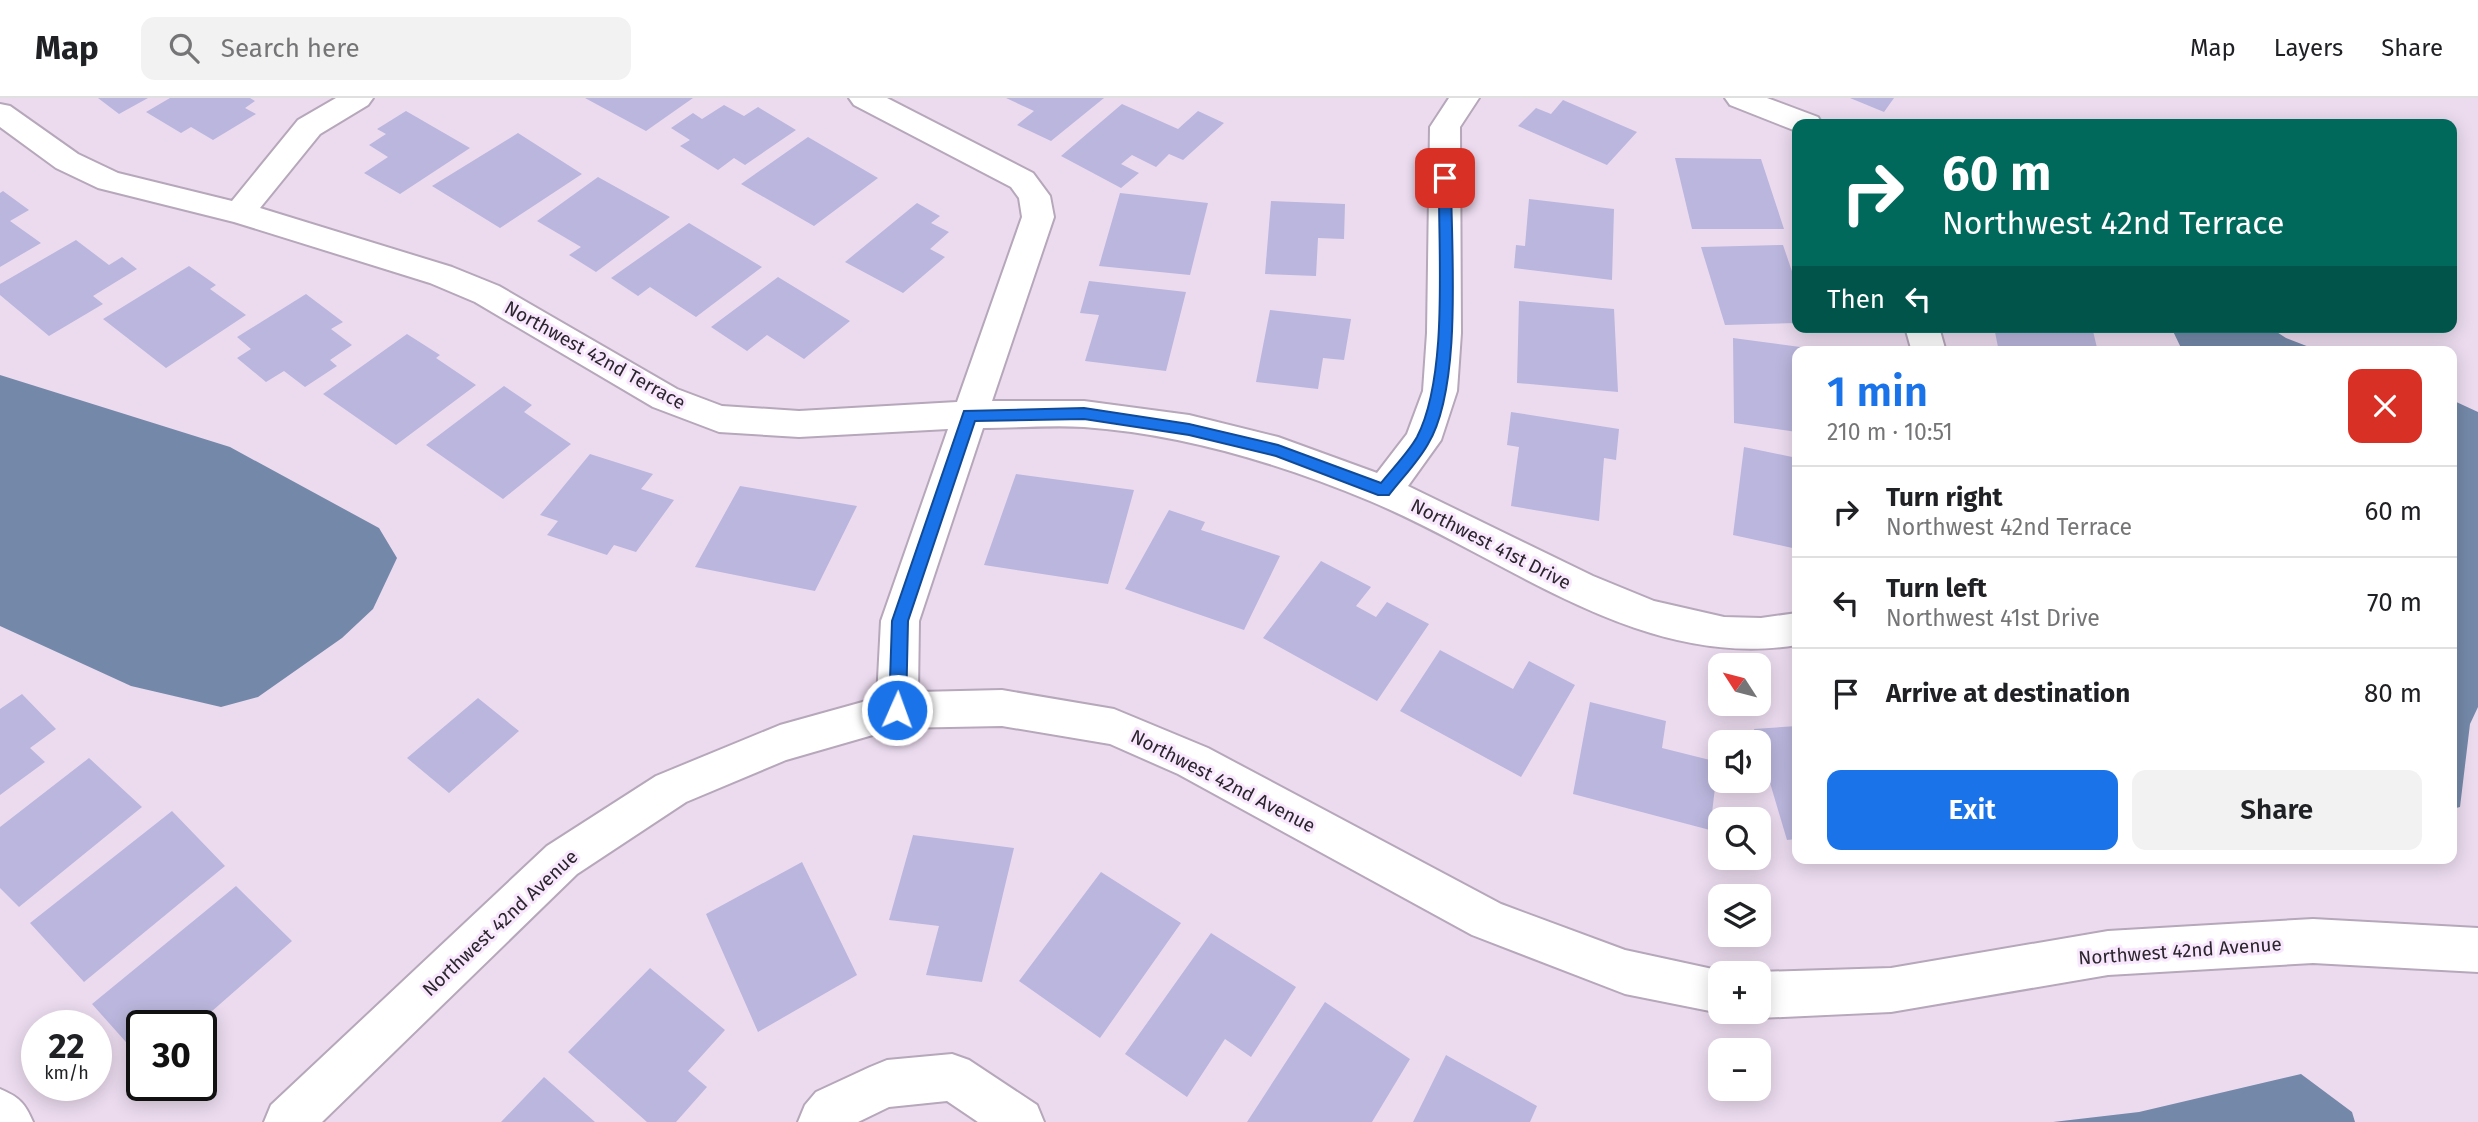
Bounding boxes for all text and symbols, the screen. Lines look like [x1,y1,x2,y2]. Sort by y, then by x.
search box [141,17,631,80]
text: Map [35,28,99,68]
icon: search [165,29,203,67]
text: Search here [221,33,360,64]
text: Map [2190,34,2236,62]
text: Layers [2274,34,2343,62]
text: Share [2381,34,2443,62]
text: 60 m [1942,144,2051,203]
icon: right [1827,147,1918,238]
pin [1415,148,1475,208]
icon: arrive [1426,159,1464,197]
text: Northwest 42nd Terrace [1942,204,2284,242]
icon: left [1899,280,1937,318]
text: Then [1827,284,1885,315]
street label: Northwest 42nd Terrace [501,296,689,414]
text: 1 min [1827,367,1928,417]
button: close [2348,369,2422,443]
text: 210 m · 10:51 [1827,418,1953,446]
text: Turn right [1886,482,2003,513]
icon: right [1827,493,1865,531]
street label: Northwest 41st Drive [1407,494,1575,594]
text: 60 m [2364,496,2422,527]
text: Northwest 42nd Terrace [1886,513,2132,541]
text: Turn left [1886,573,1987,604]
icon: left [1827,584,1865,622]
text: 70 m [2367,587,2422,618]
text: Northwest 41st Drive [1886,604,2100,632]
north arrow [1708,653,1771,716]
map controls [1708,653,1771,1101]
position arrow [860,673,934,747]
icon: arrive [1827,675,1865,713]
text: Arrive at destination [1886,678,2130,709]
text: 80 m [2364,678,2422,709]
street label: Northwest 42nd Avenue [1127,724,1319,838]
button: sound [1708,730,1771,793]
button: Exit [1827,770,2118,850]
button: Share [2132,770,2422,850]
button: search [1708,807,1771,870]
street label: Northwest 42nd Avenue [418,845,582,1001]
button: layers [1708,884,1771,947]
street label: Northwest 42nd Avenue [2078,932,2282,970]
button: + [1708,961,1771,1024]
speed limit sign: 30 [126,1010,217,1101]
text: 22 [48,1025,85,1067]
button: − [1708,1038,1771,1101]
text: km/h [44,1062,89,1084]

